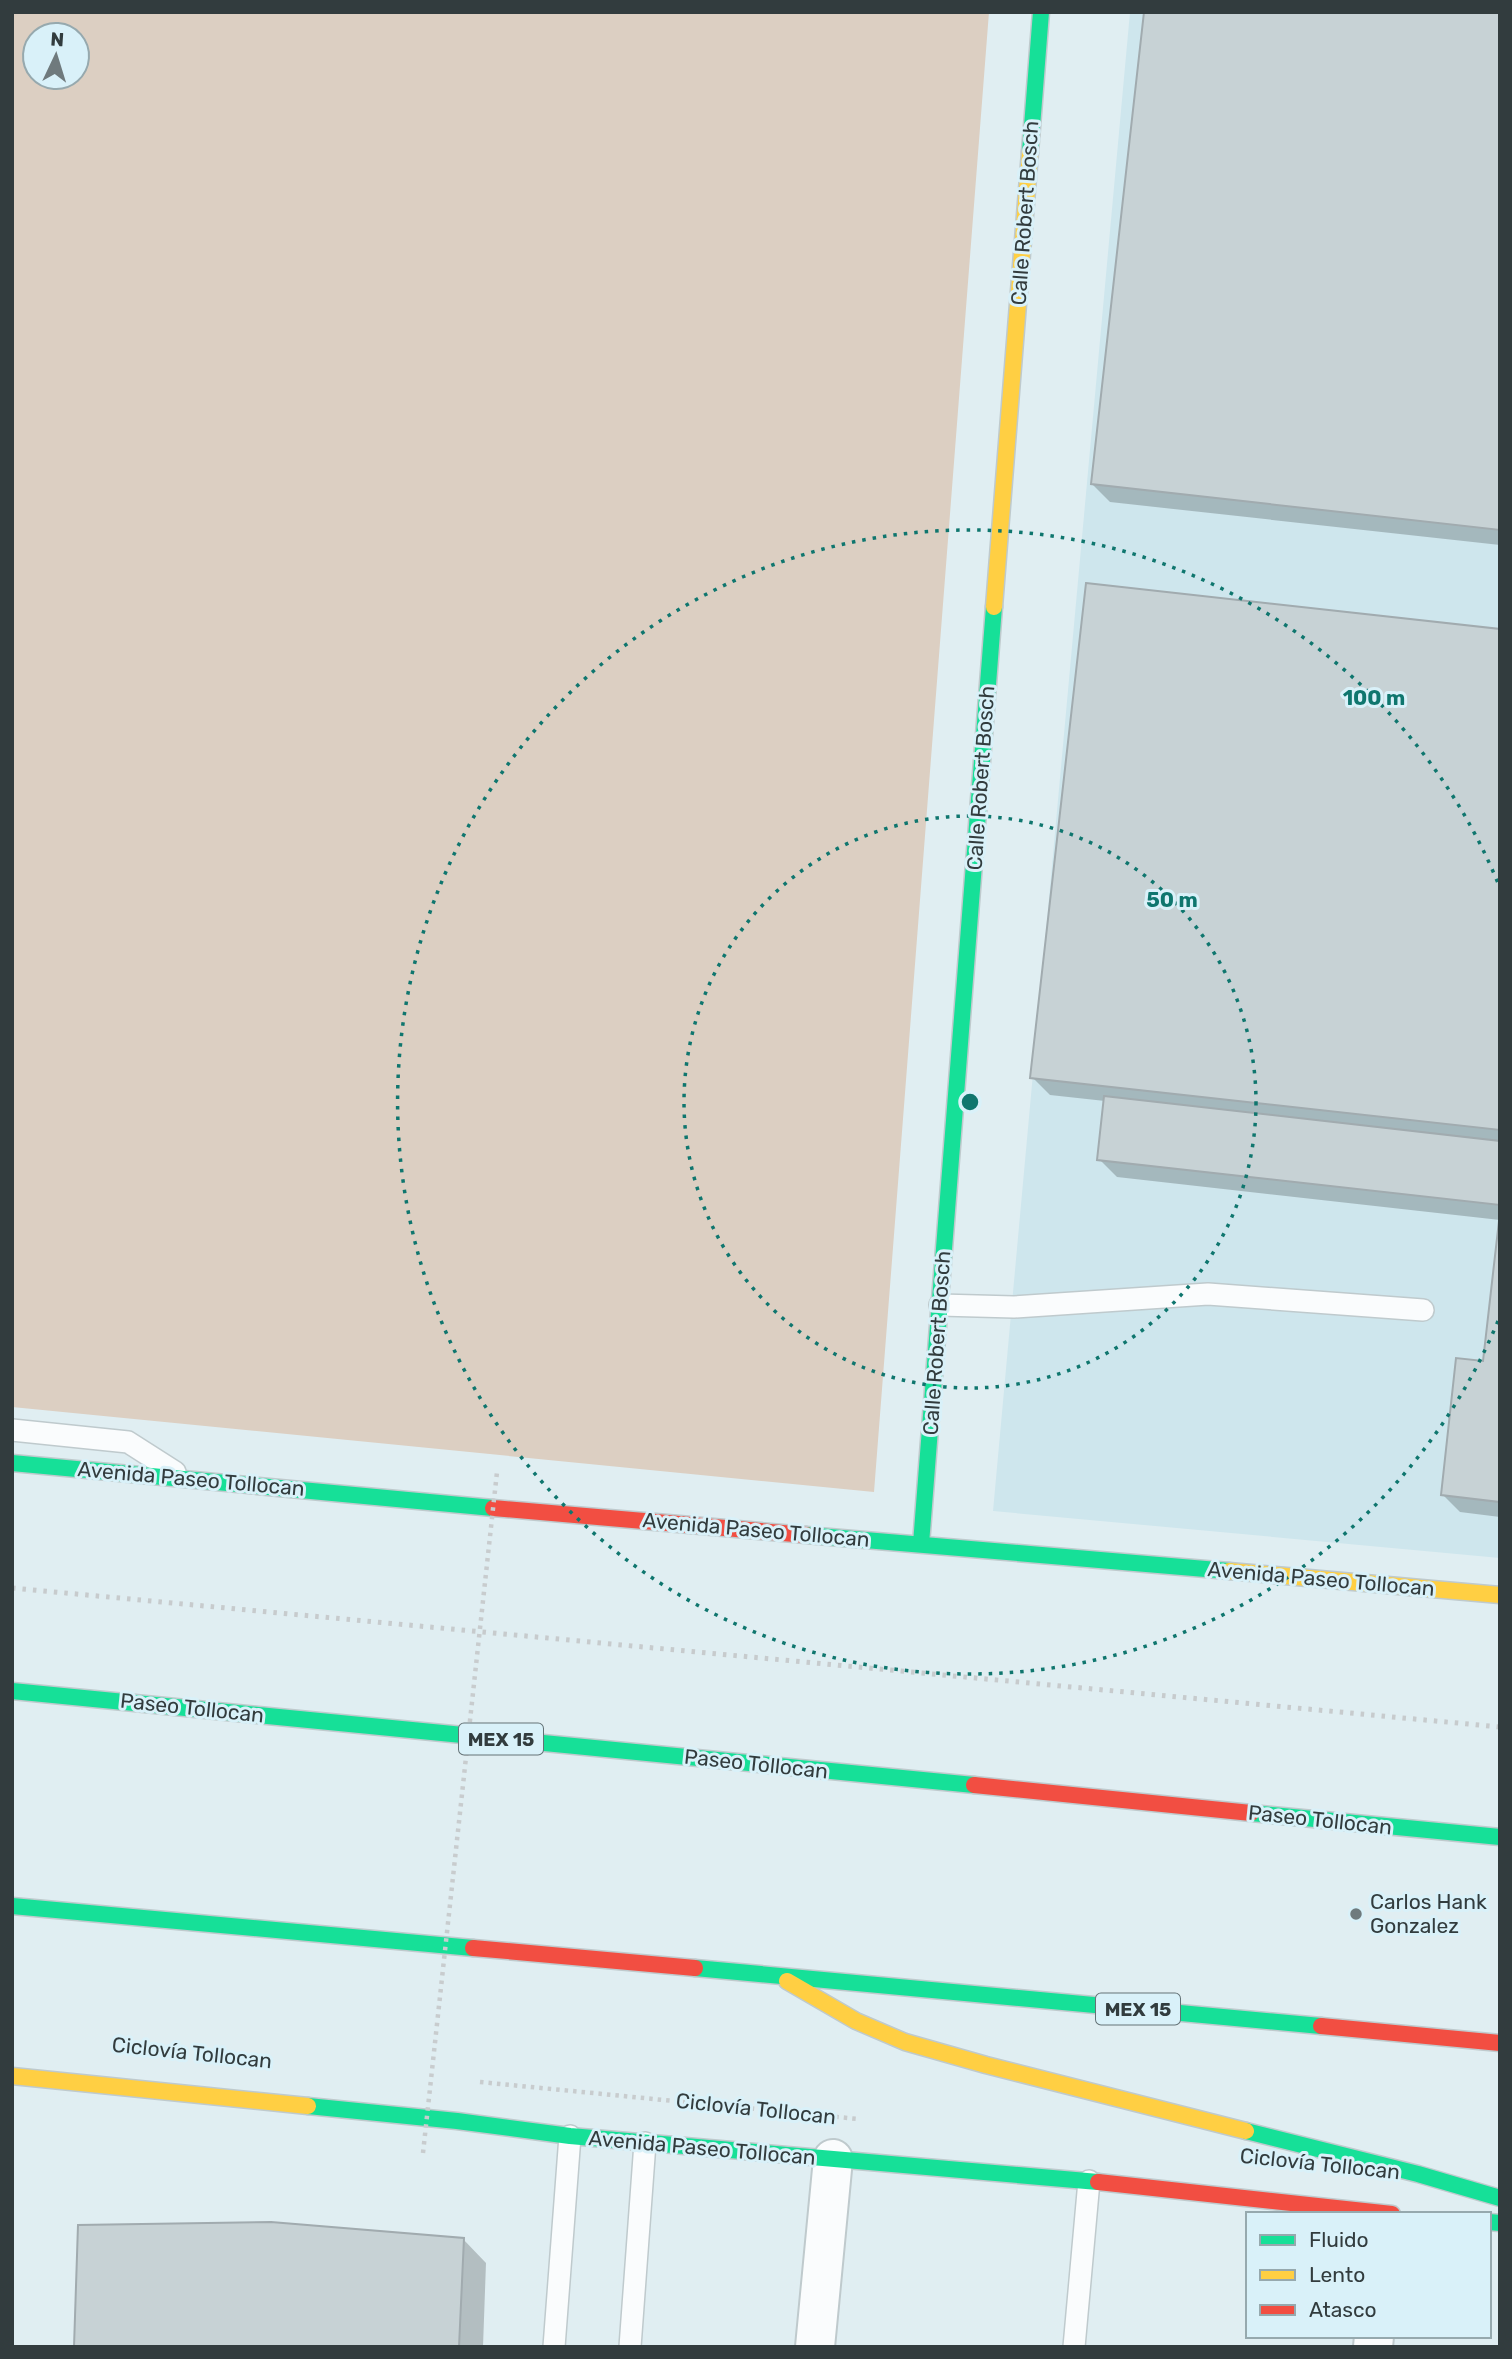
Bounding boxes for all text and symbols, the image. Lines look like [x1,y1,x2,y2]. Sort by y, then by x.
north arrow [21,21,91,91]
text: N [50,28,65,51]
street label: Calle Robert Bosch [1006,120,1043,306]
street label: Calle Robert Bosch [962,685,999,871]
text: 100 m [1343,685,1405,710]
text: 50 m [1146,887,1198,912]
centre of rings [958,1090,982,1114]
street label: Calle Robert Bosch [918,1250,955,1436]
street label: Avenida Paseo Tollocan [76,1456,306,1501]
street label: Avenida Paseo Tollocan [641,1507,871,1552]
street label: Avenida Paseo Tollocan [1206,1556,1436,1601]
street label: Paseo Tollocan [119,1688,265,1727]
road number: MEX 15 [459,1723,543,1754]
street label: Paseo Tollocan [683,1744,829,1783]
street label: Paseo Tollocan [1247,1800,1393,1839]
place label: Carlos Hank Gonzalez [1370,1889,1487,1938]
marker: Carlos Hank Gonzalez [1348,1906,1364,1922]
road number: MEX 15 [1096,1994,1180,2024]
street label: Ciclovía Tollocan [111,2032,273,2073]
street label: Ciclovía Tollocan [675,2088,837,2129]
street label: Avenida Paseo Tollocan [587,2125,817,2170]
street label: Ciclovía Tollocan [1239,2143,1401,2184]
legend [1246,2212,1491,2338]
text: Fluido [1309,2227,1369,2252]
text: Lento [1309,2262,1365,2287]
text: Atasco [1309,2297,1377,2322]

